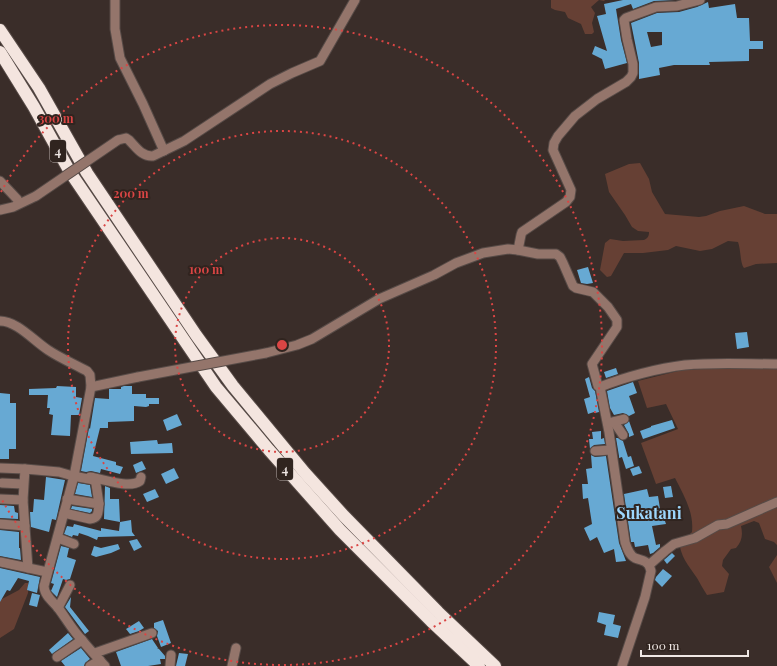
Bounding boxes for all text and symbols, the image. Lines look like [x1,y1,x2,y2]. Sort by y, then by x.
text: 300 m [39,110,74,126]
road number: 4 [50,140,66,162]
text: 200 m [113,185,149,201]
text: 100 m [189,261,223,277]
centre of rings [275,338,289,352]
road number: 4 [277,458,293,480]
district label: Sukatani [616,502,682,523]
scale bar [641,632,748,658]
text: 100 m [647,637,680,653]

